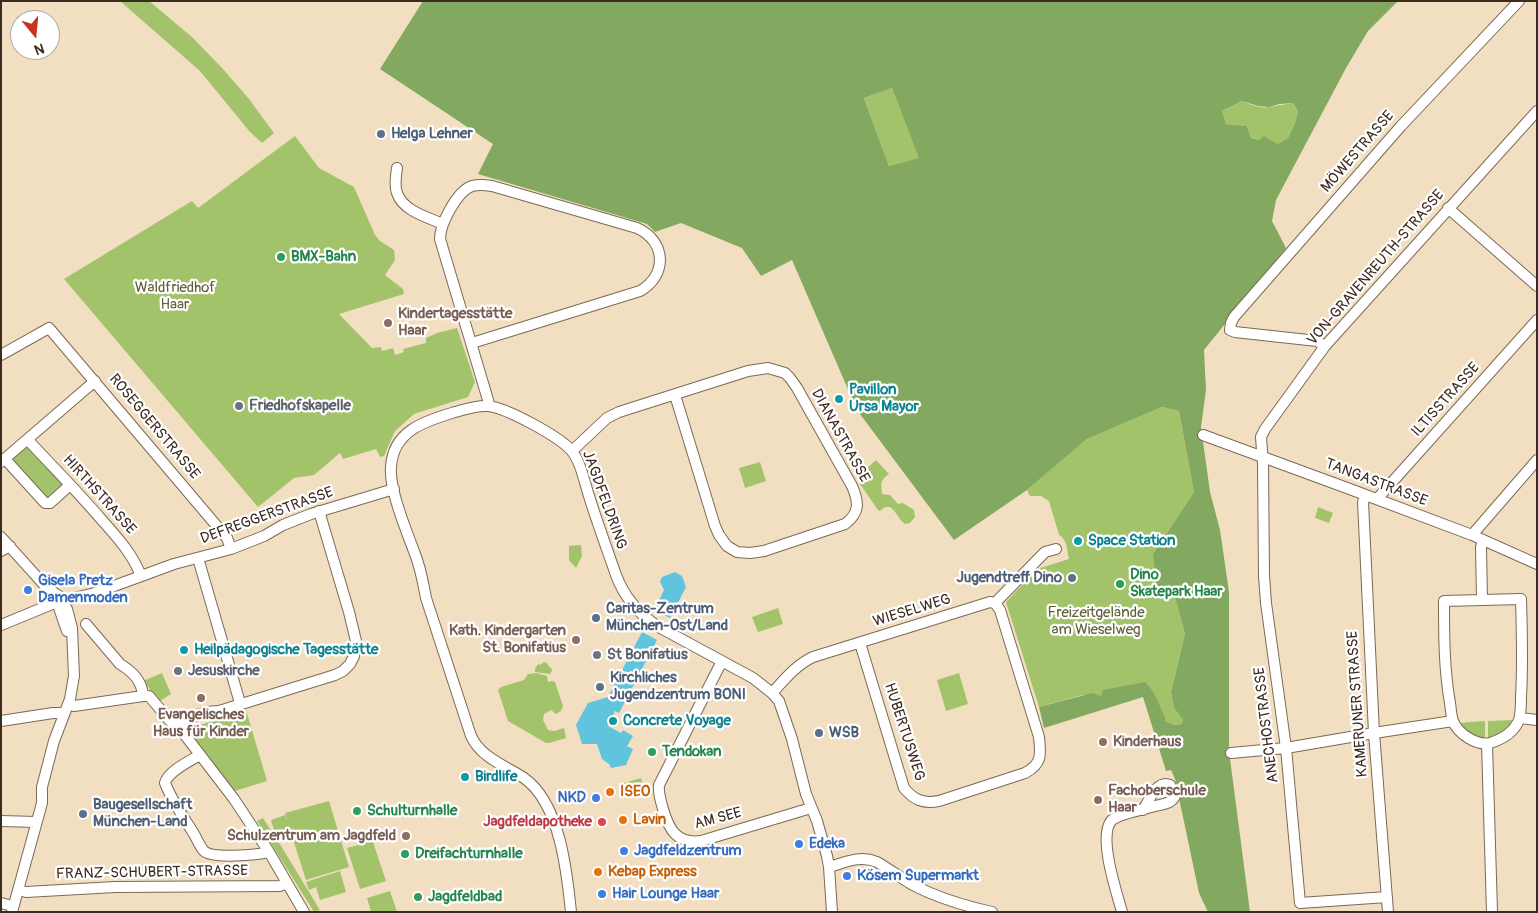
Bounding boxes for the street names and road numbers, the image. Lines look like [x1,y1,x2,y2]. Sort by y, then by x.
street label: MÖWESTRASSE [1318,107,1398,197]
street label: VON-GRAVENREUTH-STRASSE [1304,187,1448,349]
street label: ILTISSTRASSE [1408,359,1484,441]
street label: ROSEGGERSTRASSE [105,371,203,483]
street label: DIANASTRASSE [807,386,873,486]
street label: JAGDFELDRING [578,448,630,552]
street label: HIRTHSTRASSE [59,451,139,539]
street label: TANGASTRASSE [1322,455,1430,511]
street label: DEFREGGERSTRASSE [198,484,336,548]
street label: WIESELWEG [871,591,953,631]
street label: KAMERUNER STRASSE [1344,630,1372,778]
street label: ANECHOSTRASSE [1251,666,1283,784]
street label: HUBERTUSWEG [880,681,928,783]
street label: AM SEE [692,804,744,834]
street label: FRANZ-SCHUBERT-STRASSE [56,862,248,884]

